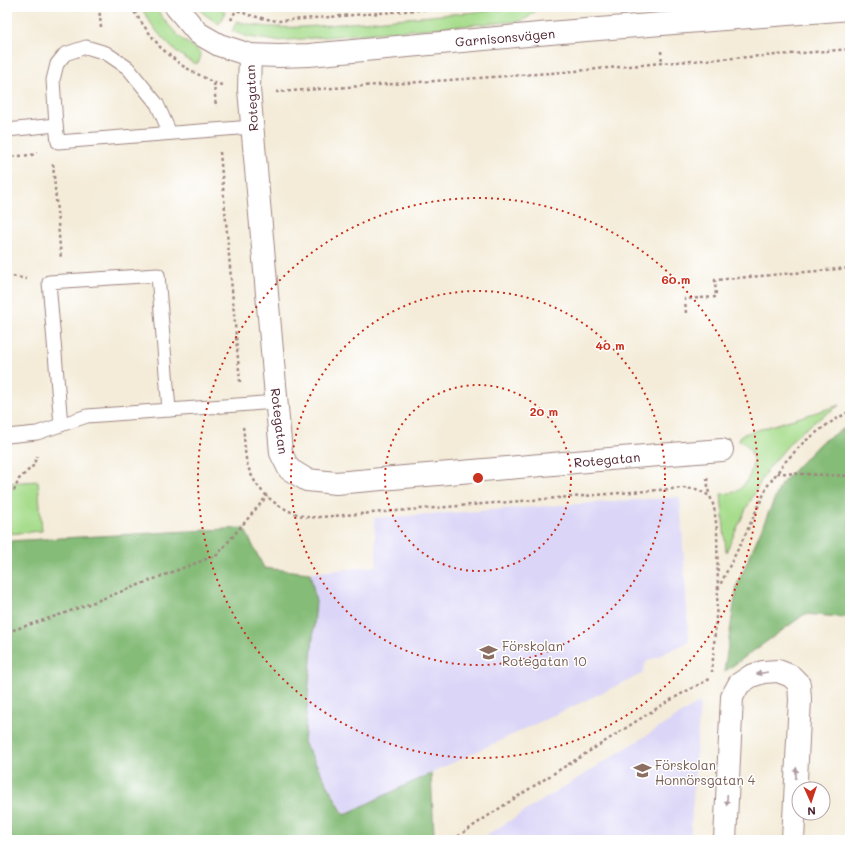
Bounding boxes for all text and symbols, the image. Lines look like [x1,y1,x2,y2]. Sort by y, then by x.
street label: Garnisonsvägen [454,24,556,50]
street label: Rotegatan [241,64,261,132]
text: 60 m [662,271,690,287]
text: 40 m [595,337,625,353]
street label: Rotegatan [268,387,292,455]
text: 20 m [530,403,558,419]
street label: Rotegatan [573,448,641,470]
centre of rings [471,471,485,485]
place label: Förskolan Rotegatan 10 [502,637,586,669]
school or university icon: Förskolan Rotegatan 10 [479,642,499,662]
one-way arrow [756,670,769,676]
place label: Förskolan Honnörsgatan 4 [655,756,756,788]
school or university icon: Förskolan Honnörsgatan 4 [632,761,652,781]
one-way arrow [793,767,800,779]
north arrow [791,781,831,821]
one-way arrow [724,794,731,806]
text: N [807,804,816,819]

